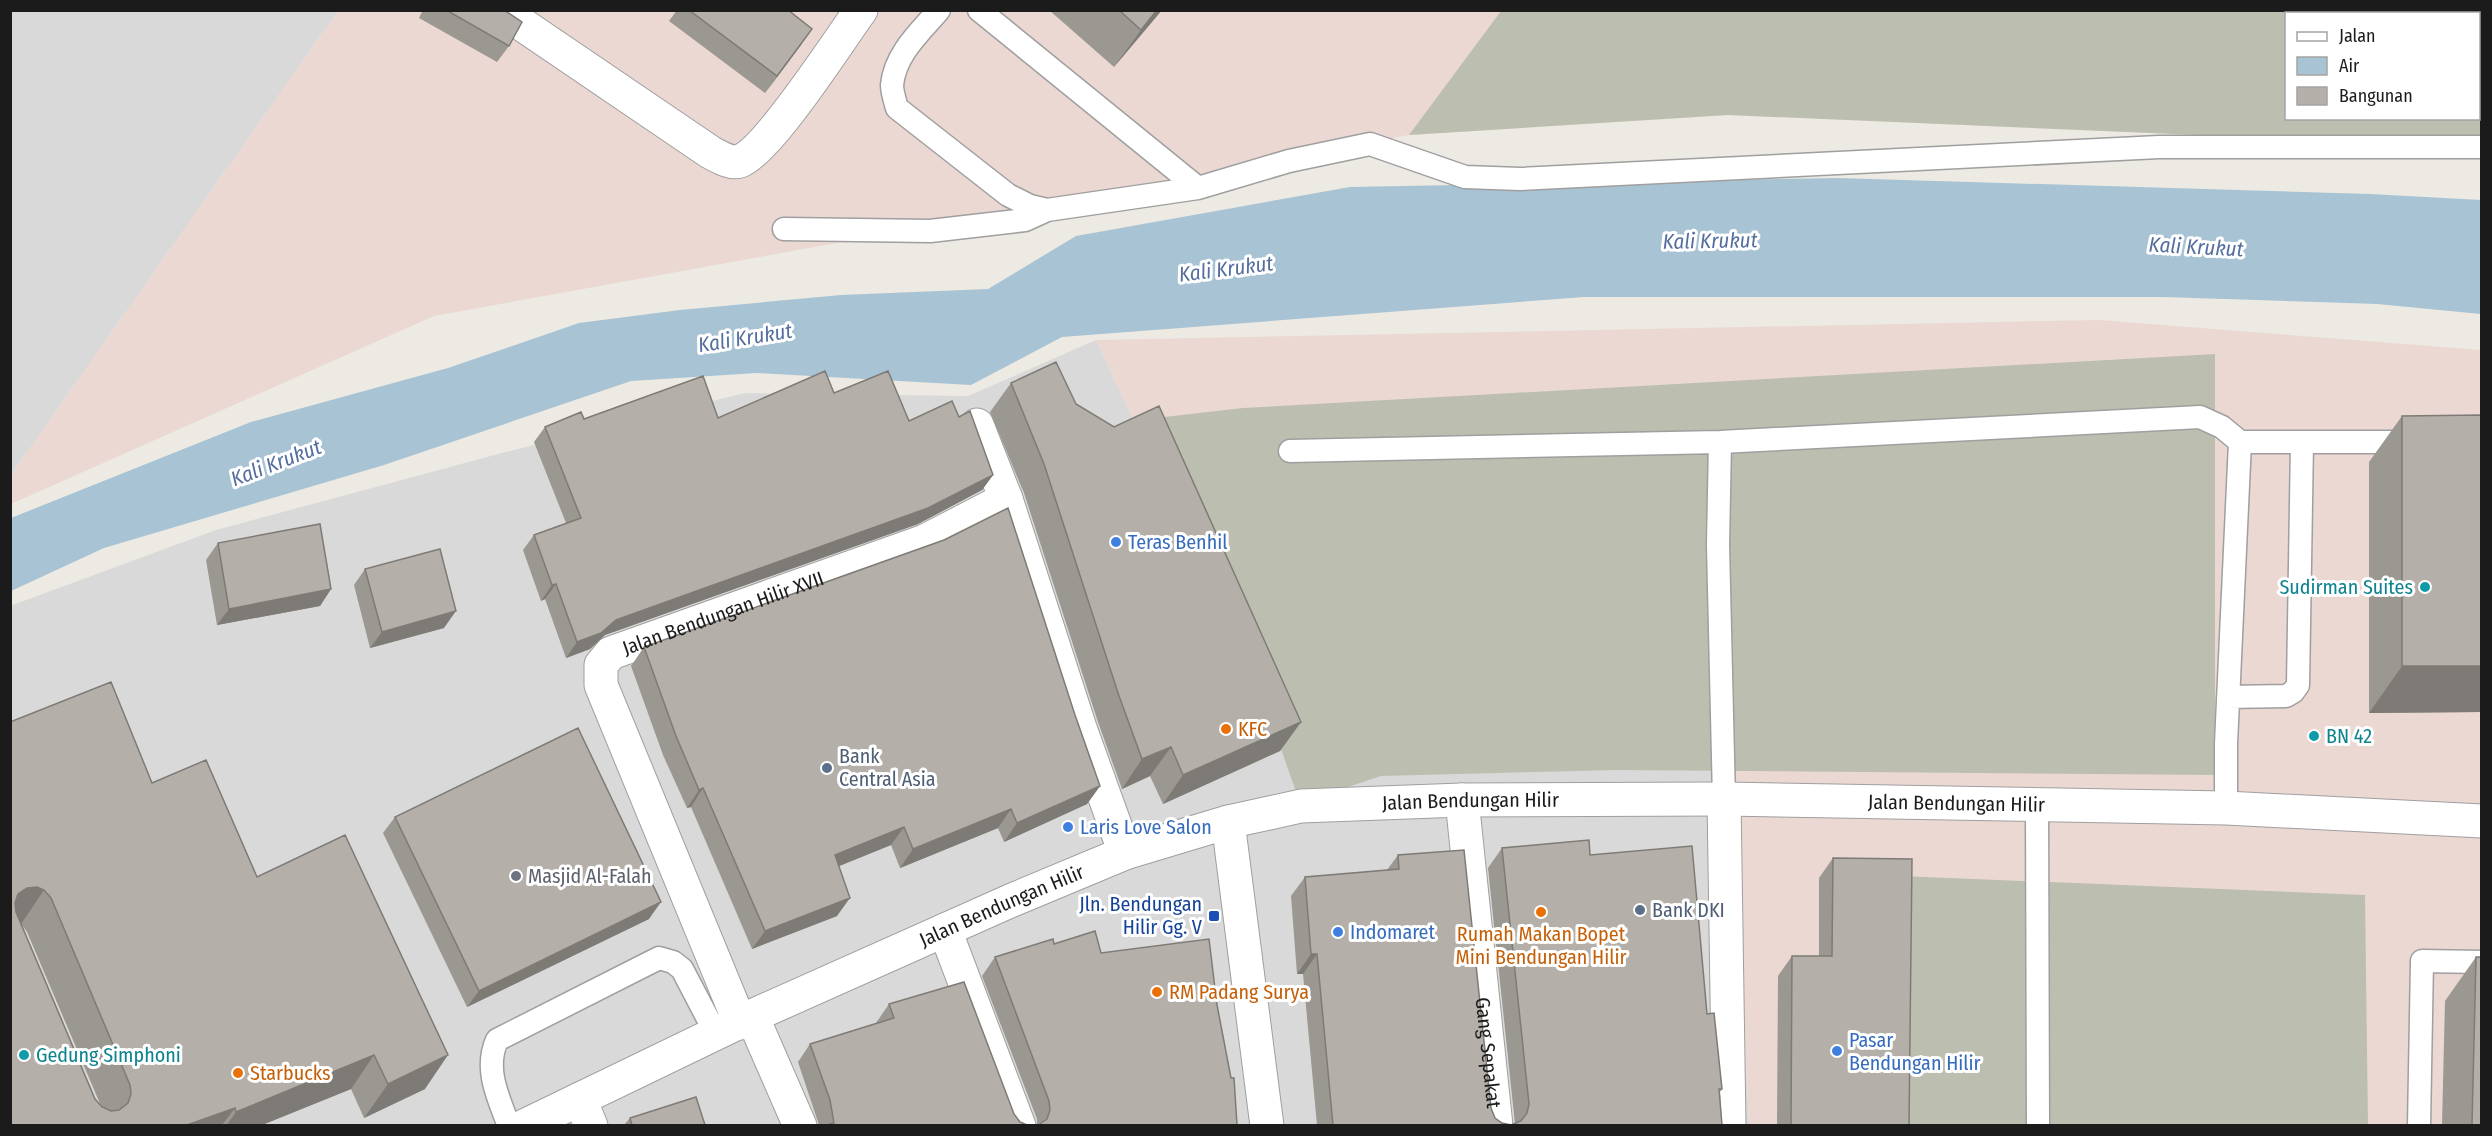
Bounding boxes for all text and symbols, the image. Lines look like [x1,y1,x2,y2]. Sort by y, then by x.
legend [2285,12,2480,120]
text: Jalan [2339,25,2376,47]
text: Air [2339,55,2360,77]
text: Bangunan [2339,85,2413,107]
water label: Kali Krukut [1662,227,1758,255]
water label: Kali Krukut [2148,232,2244,262]
water label: Kali Krukut [1177,250,1275,288]
water label: Kali Krukut [696,318,794,358]
water label: Kali Krukut [227,434,325,492]
place label: Teras Benhil [1128,530,1228,554]
marker: Teras Benhil [1109,535,1123,549]
street label: Jalan Bendungan Hilir XVII [619,566,827,660]
place label: Sudirman Suites [2279,575,2413,599]
marker: Sudirman Suites [2418,580,2432,594]
place label: KFC [1238,717,1267,741]
marker: KFC [1219,722,1233,736]
place label: BN 42 [2326,724,2372,748]
marker: BN 42 [2307,729,2321,743]
place label: Bank Central Asia [839,744,936,791]
marker: Bank Central Asia [820,761,834,775]
street label: Jalan Bendungan Hilir [1381,788,1559,815]
street label: Jalan Bendungan Hilir [1868,790,2045,817]
place label: Laris Love Salon [1080,815,1212,839]
marker: Laris Love Salon [1061,820,1075,834]
street label: Jalan Bendungan Hilir [915,860,1087,952]
place label: Masjid Al-Falah [528,864,652,888]
marker: Masjid Al-Falah [509,869,523,883]
place label: Jln. Bendungan Hilir Gg. V [1079,892,1203,939]
place label: Bank DKI [1652,898,1725,922]
marker: Bank DKI [1633,903,1647,917]
marker: Rumah Makan Bopet Mini Bendungan Hilir [1534,905,1548,919]
marker: Jln. Bendungan Hilir Gg. V [1207,909,1221,923]
place label: Indomaret [1350,920,1435,944]
place label: Rumah Makan Bopet Mini Bendungan Hilir [1455,922,1627,969]
marker: Indomaret [1331,925,1345,939]
place label: RM Padang Surya [1169,980,1309,1004]
marker: RM Padang Surya [1150,985,1164,999]
street label: Gang Sepakat [1471,996,1506,1110]
place label: Pasar Bendungan Hilir [1849,1028,1981,1075]
place label: Gedung Simphoni [36,1043,181,1067]
marker: Pasar Bendungan Hilir [1830,1044,1844,1058]
marker: Gedung Simphoni [17,1048,31,1062]
place label: Starbucks [250,1061,331,1085]
marker: Starbucks [231,1066,245,1080]

